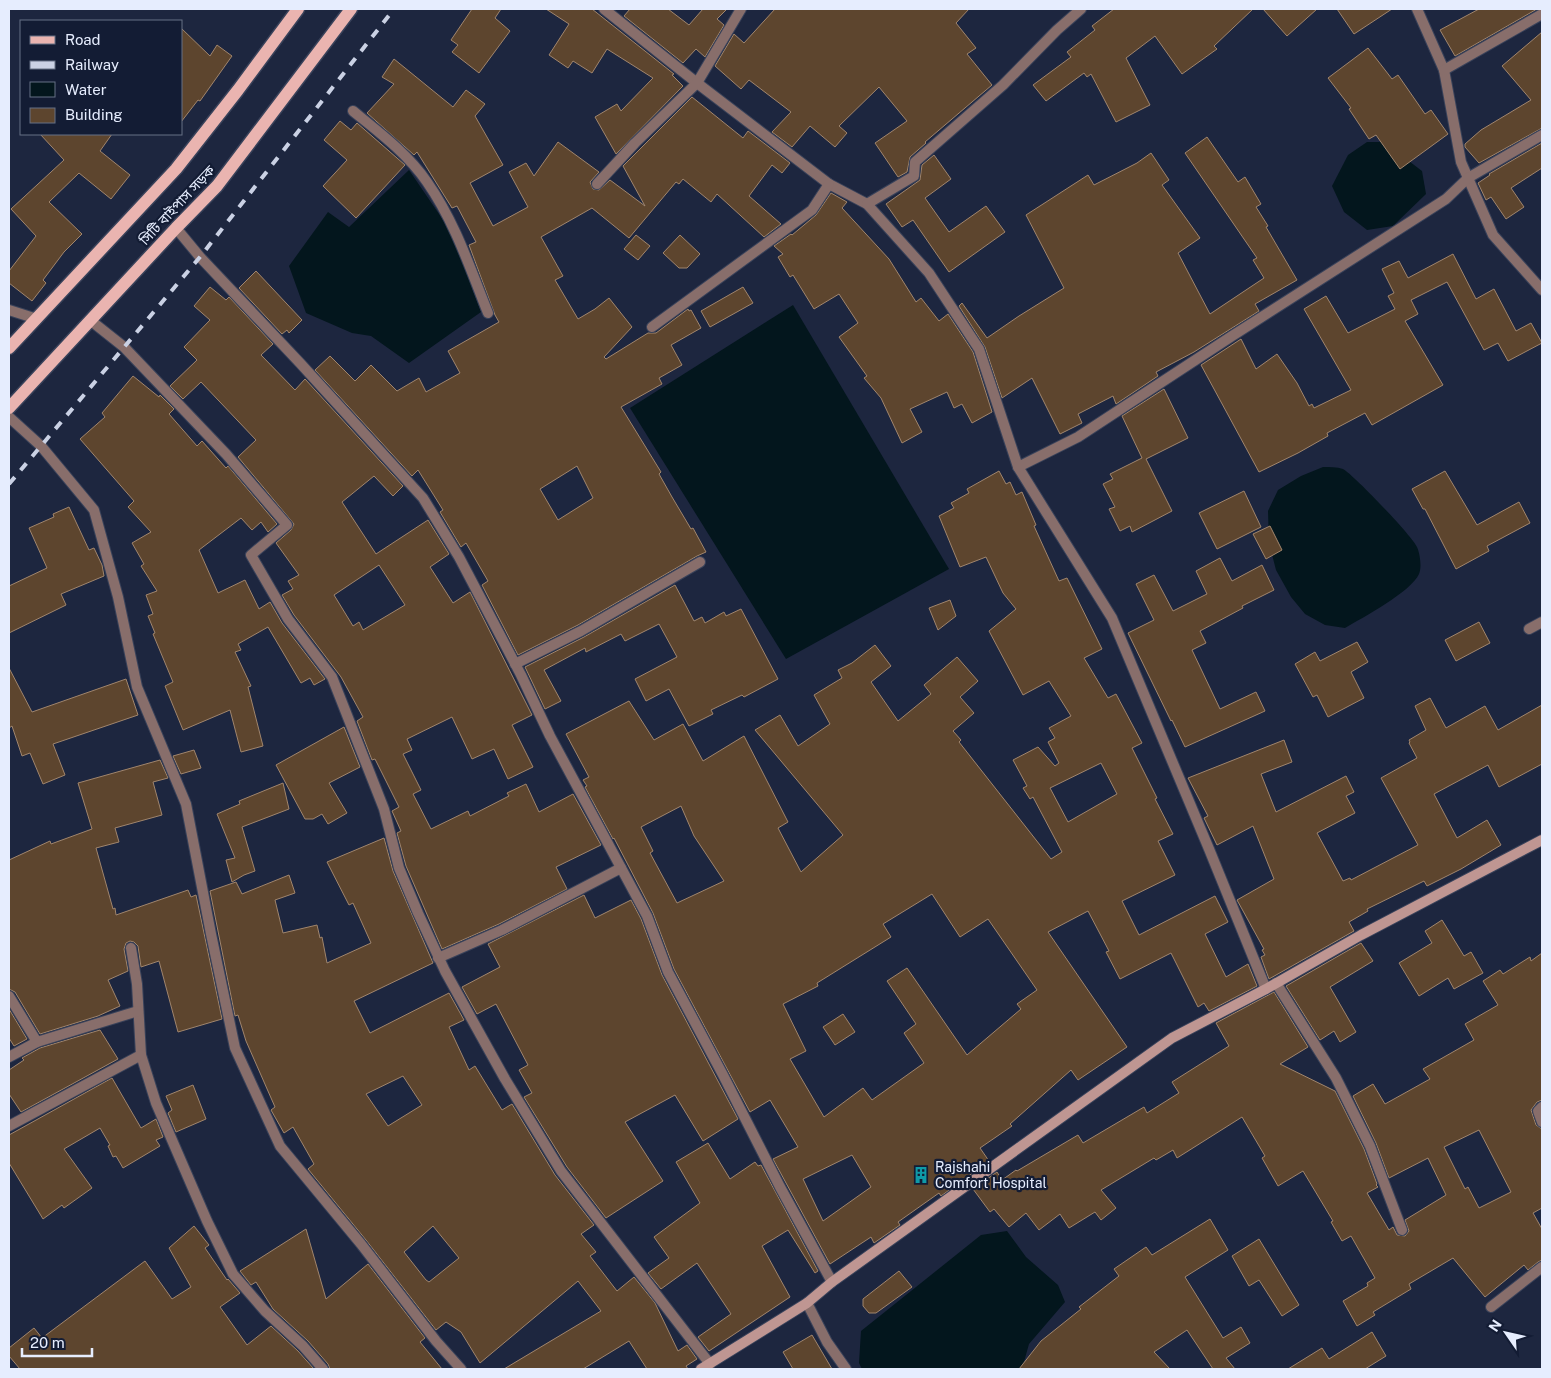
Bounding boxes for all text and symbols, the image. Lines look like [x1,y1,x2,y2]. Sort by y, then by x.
legend [20,20,182,135]
text: Road [65,31,101,48]
text: Railway [65,56,119,73]
text: Water [65,81,107,98]
text: Building [65,106,123,123]
street label: সিটি বাইপাস সড়ক [135,162,218,249]
place label: Rajshahi Comfort Hospital [935,1159,1047,1191]
building icon: Rajshahi Comfort Hospital [911,1165,931,1185]
north arrow [1481,1308,1531,1358]
text: N [1486,1317,1505,1335]
scale bar [22,1326,92,1358]
text: 20 m [30,1334,65,1351]

